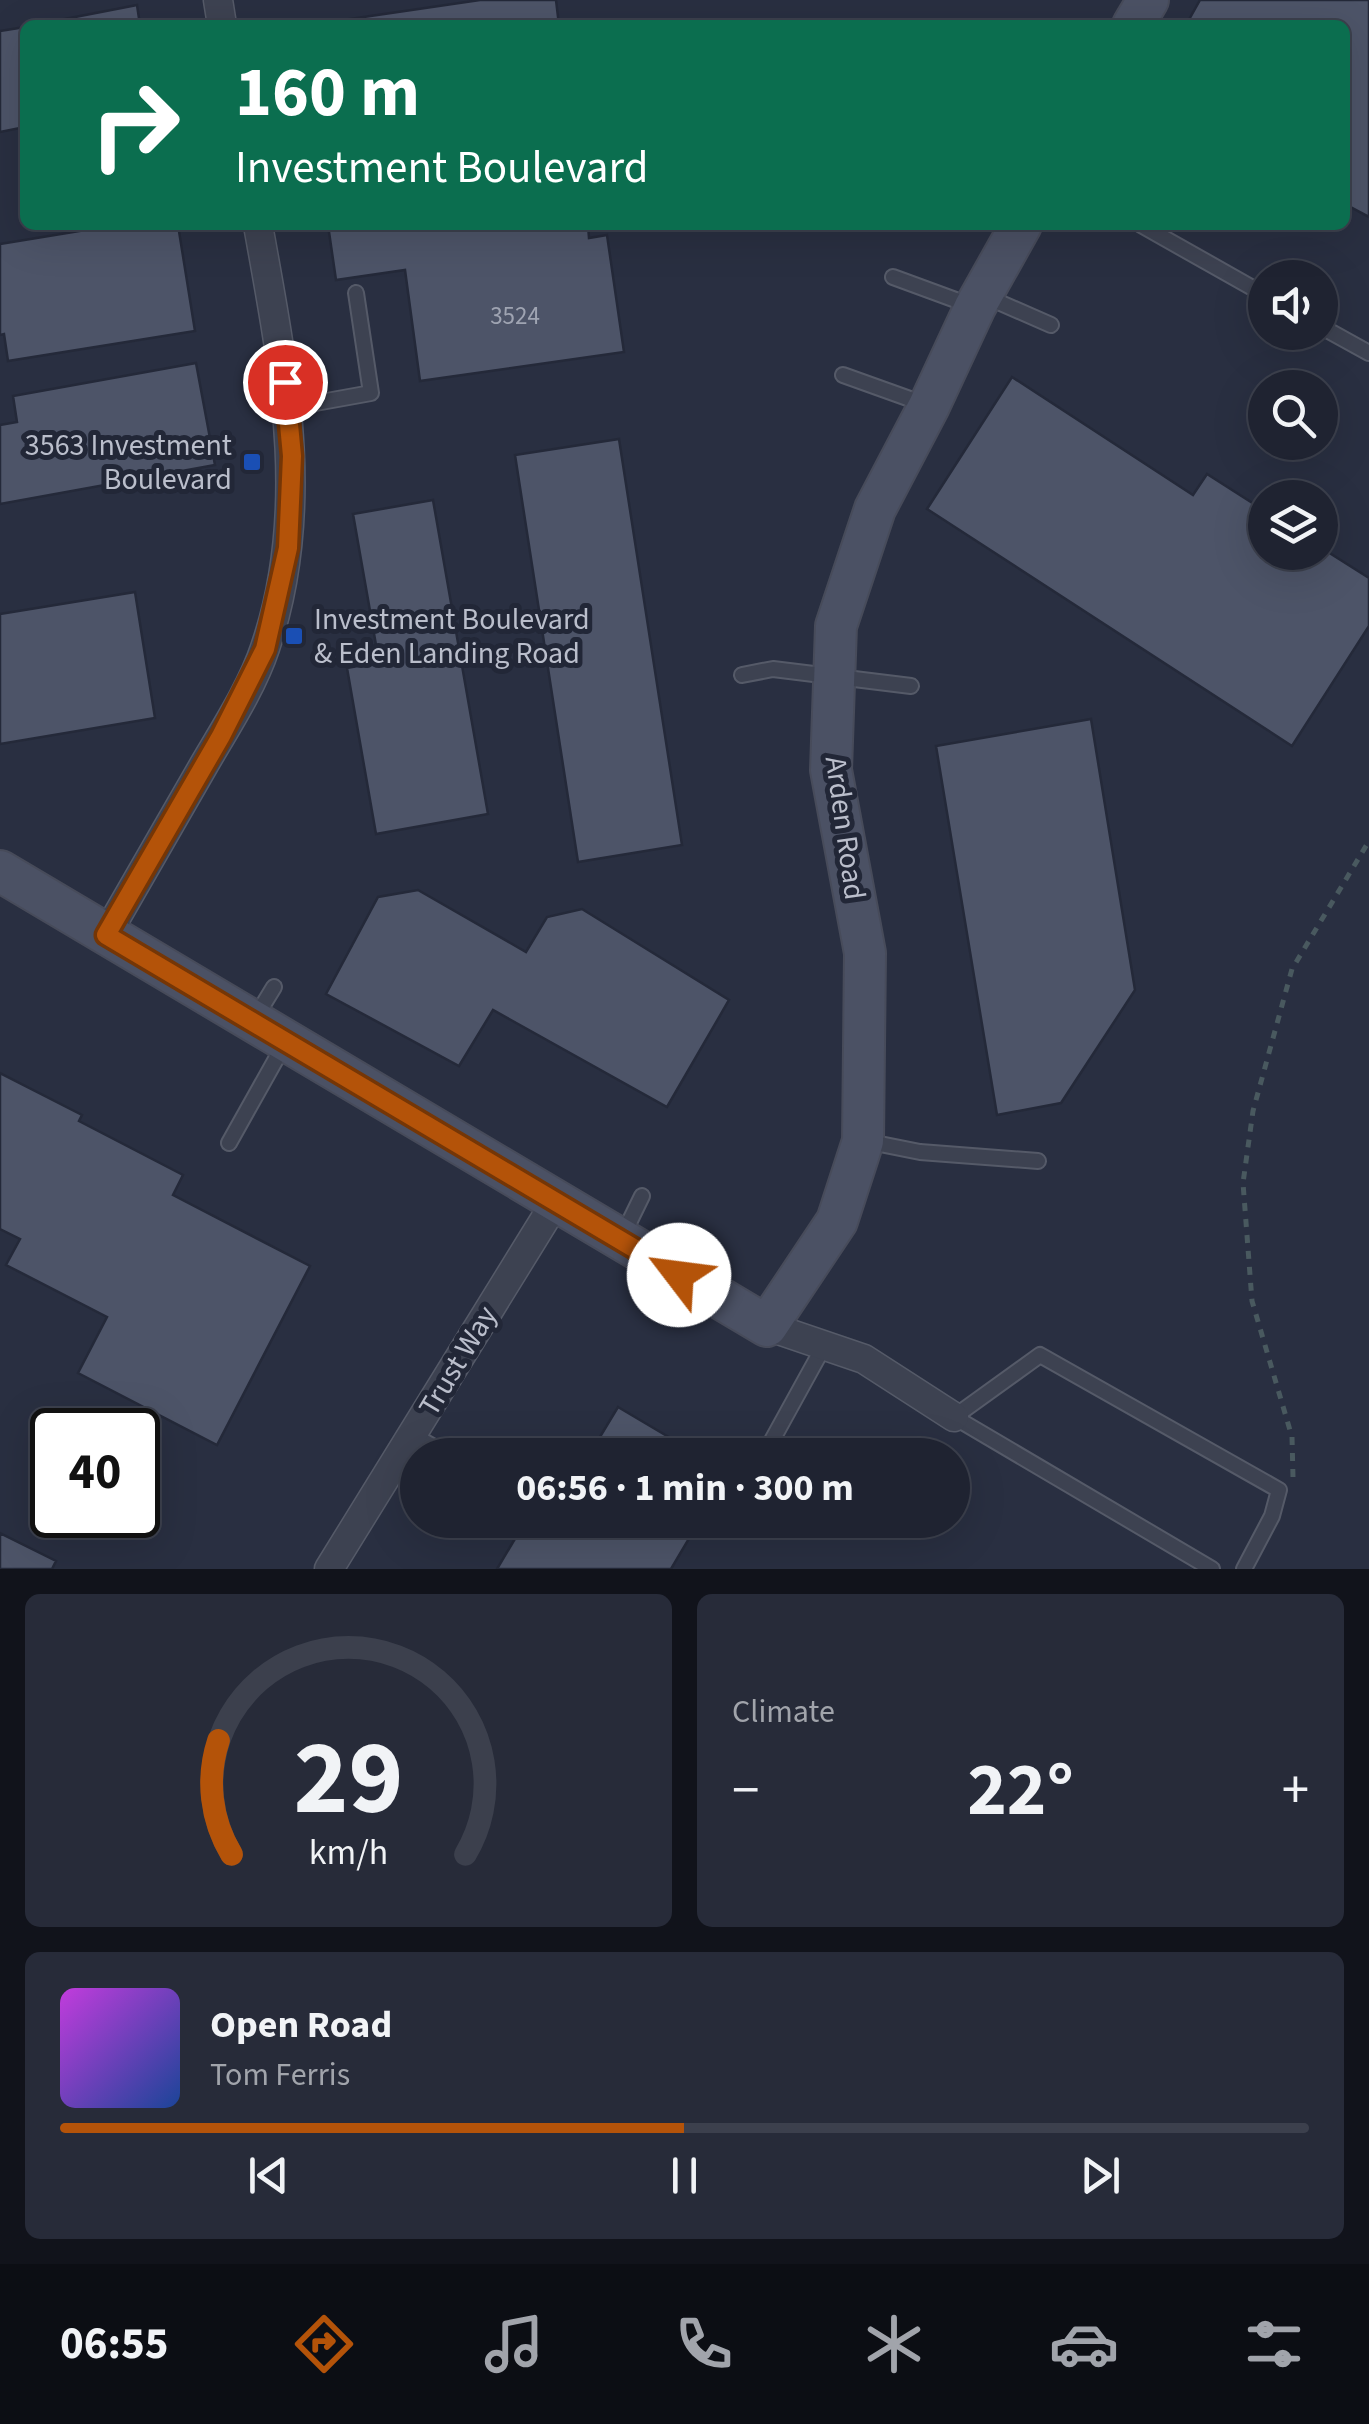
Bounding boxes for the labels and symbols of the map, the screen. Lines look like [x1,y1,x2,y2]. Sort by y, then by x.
house number: 3524 [490,298,540,334]
pin [243,340,328,425]
place label: 3563 Investment Boulevard [25,424,232,501]
marker: 3563 Investment Boulevard [241,451,263,473]
place label: Investment Boulevard & Eden Landing Road [314,598,590,675]
marker: Investment Boulevard & Eden Landing Road [283,625,305,647]
street label: Arden Road [814,753,876,903]
position arrow [627,1223,731,1327]
street label: Trust Way [408,1298,508,1424]
speed limit sign: 40 [30,1408,160,1538]

